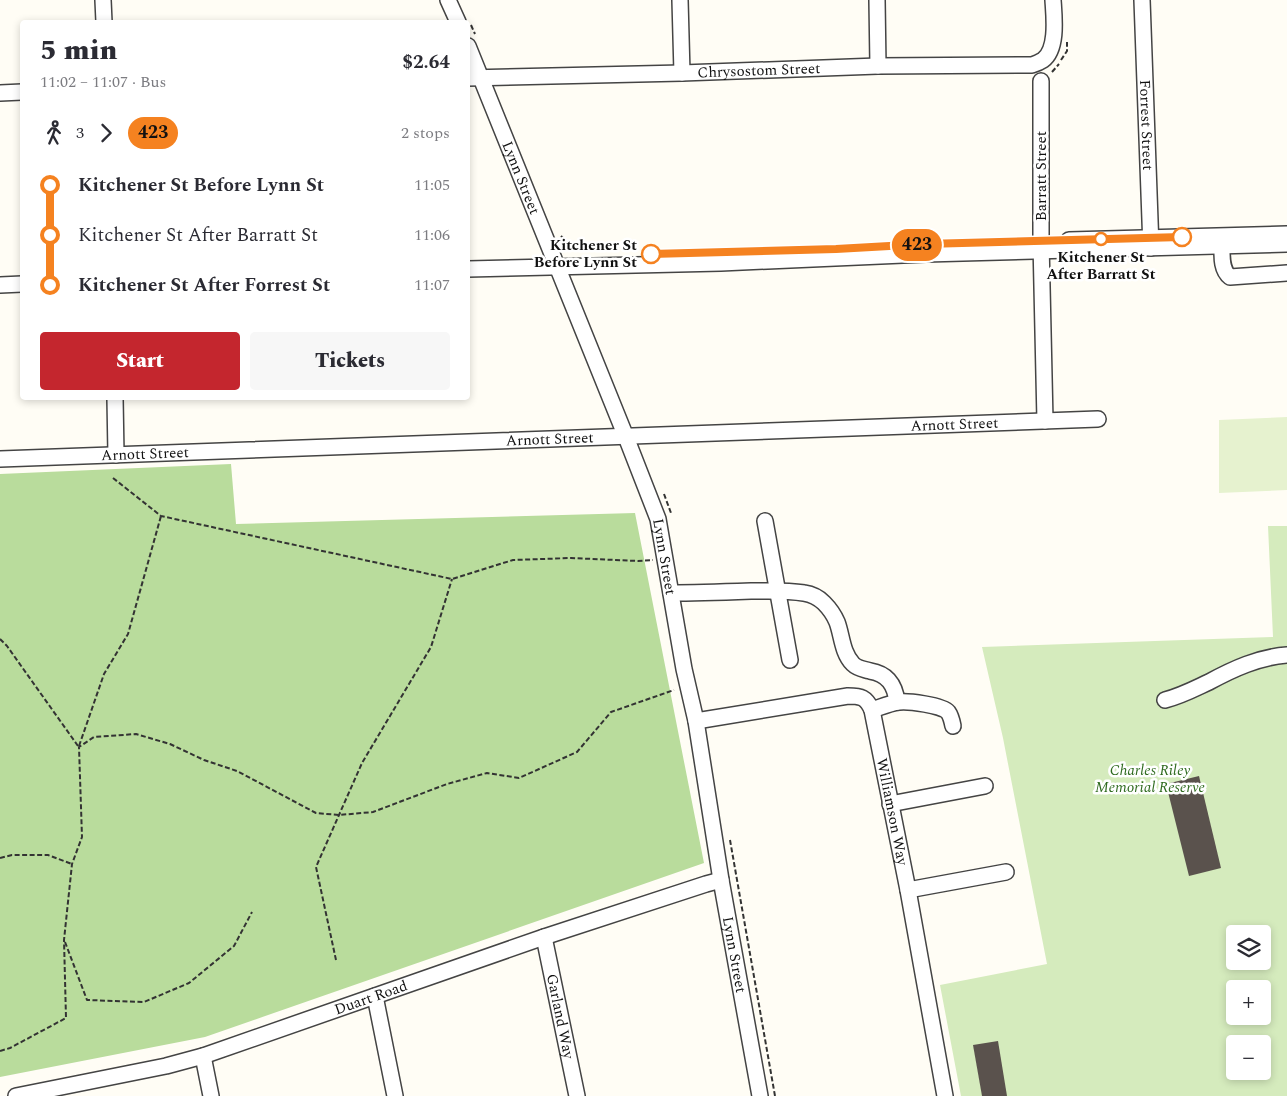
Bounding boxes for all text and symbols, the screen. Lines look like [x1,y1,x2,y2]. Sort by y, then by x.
text: 5 min [40,29,117,72]
text: $2.64 [402,48,450,77]
street label: Chrysostom Street [697,57,821,84]
text: 11:02 – 11:07 · Bus [40,70,166,94]
street label: Forrest Street [1133,79,1160,171]
icon: walk [40,119,68,147]
icon: forward [92,119,120,147]
text: 423 [138,119,168,146]
text: 3 [76,121,84,145]
text: 2 stops [401,121,450,145]
street label: Barratt Street [1030,131,1053,221]
street label: Lynn Street [496,138,546,218]
text: Kitchener St Before Lynn St [78,171,324,200]
text: 11:05 [414,173,450,197]
text: Kitchener St After Barratt St [78,221,318,250]
text: 11:06 [414,223,450,247]
unlabelled marker [1172,227,1192,247]
line badge: 423 [888,229,946,261]
text: 423 [902,231,932,258]
marker: Kitchener St After Barratt St [1094,232,1108,246]
place label: Kitchener St Before Lynn St [534,234,637,274]
marker: Kitchener St Before Lynn St [641,244,661,264]
place label: Kitchener St After Barratt St [1047,246,1156,286]
text: Kitchener St After Forrest St [78,271,330,300]
text: 11:07 [414,273,450,297]
button: Start [40,332,240,390]
button: Tickets [250,332,450,390]
street label: Arnott Street [910,411,999,437]
street label: Arnott Street [505,426,594,452]
street label: Arnott Street [101,441,189,467]
street label: Lynn Street [647,517,682,597]
street label: Williamson Way [870,756,914,868]
park label: Charles Riley Memorial Reserve [1095,759,1205,799]
street label: Lynn Street [716,914,753,995]
map controls [1226,925,1271,1080]
button: layers [1226,925,1271,970]
street label: Garland Way [540,972,581,1062]
street label: Duart Road [331,974,411,1021]
button: + [1226,980,1271,1025]
button: − [1226,1035,1271,1080]

